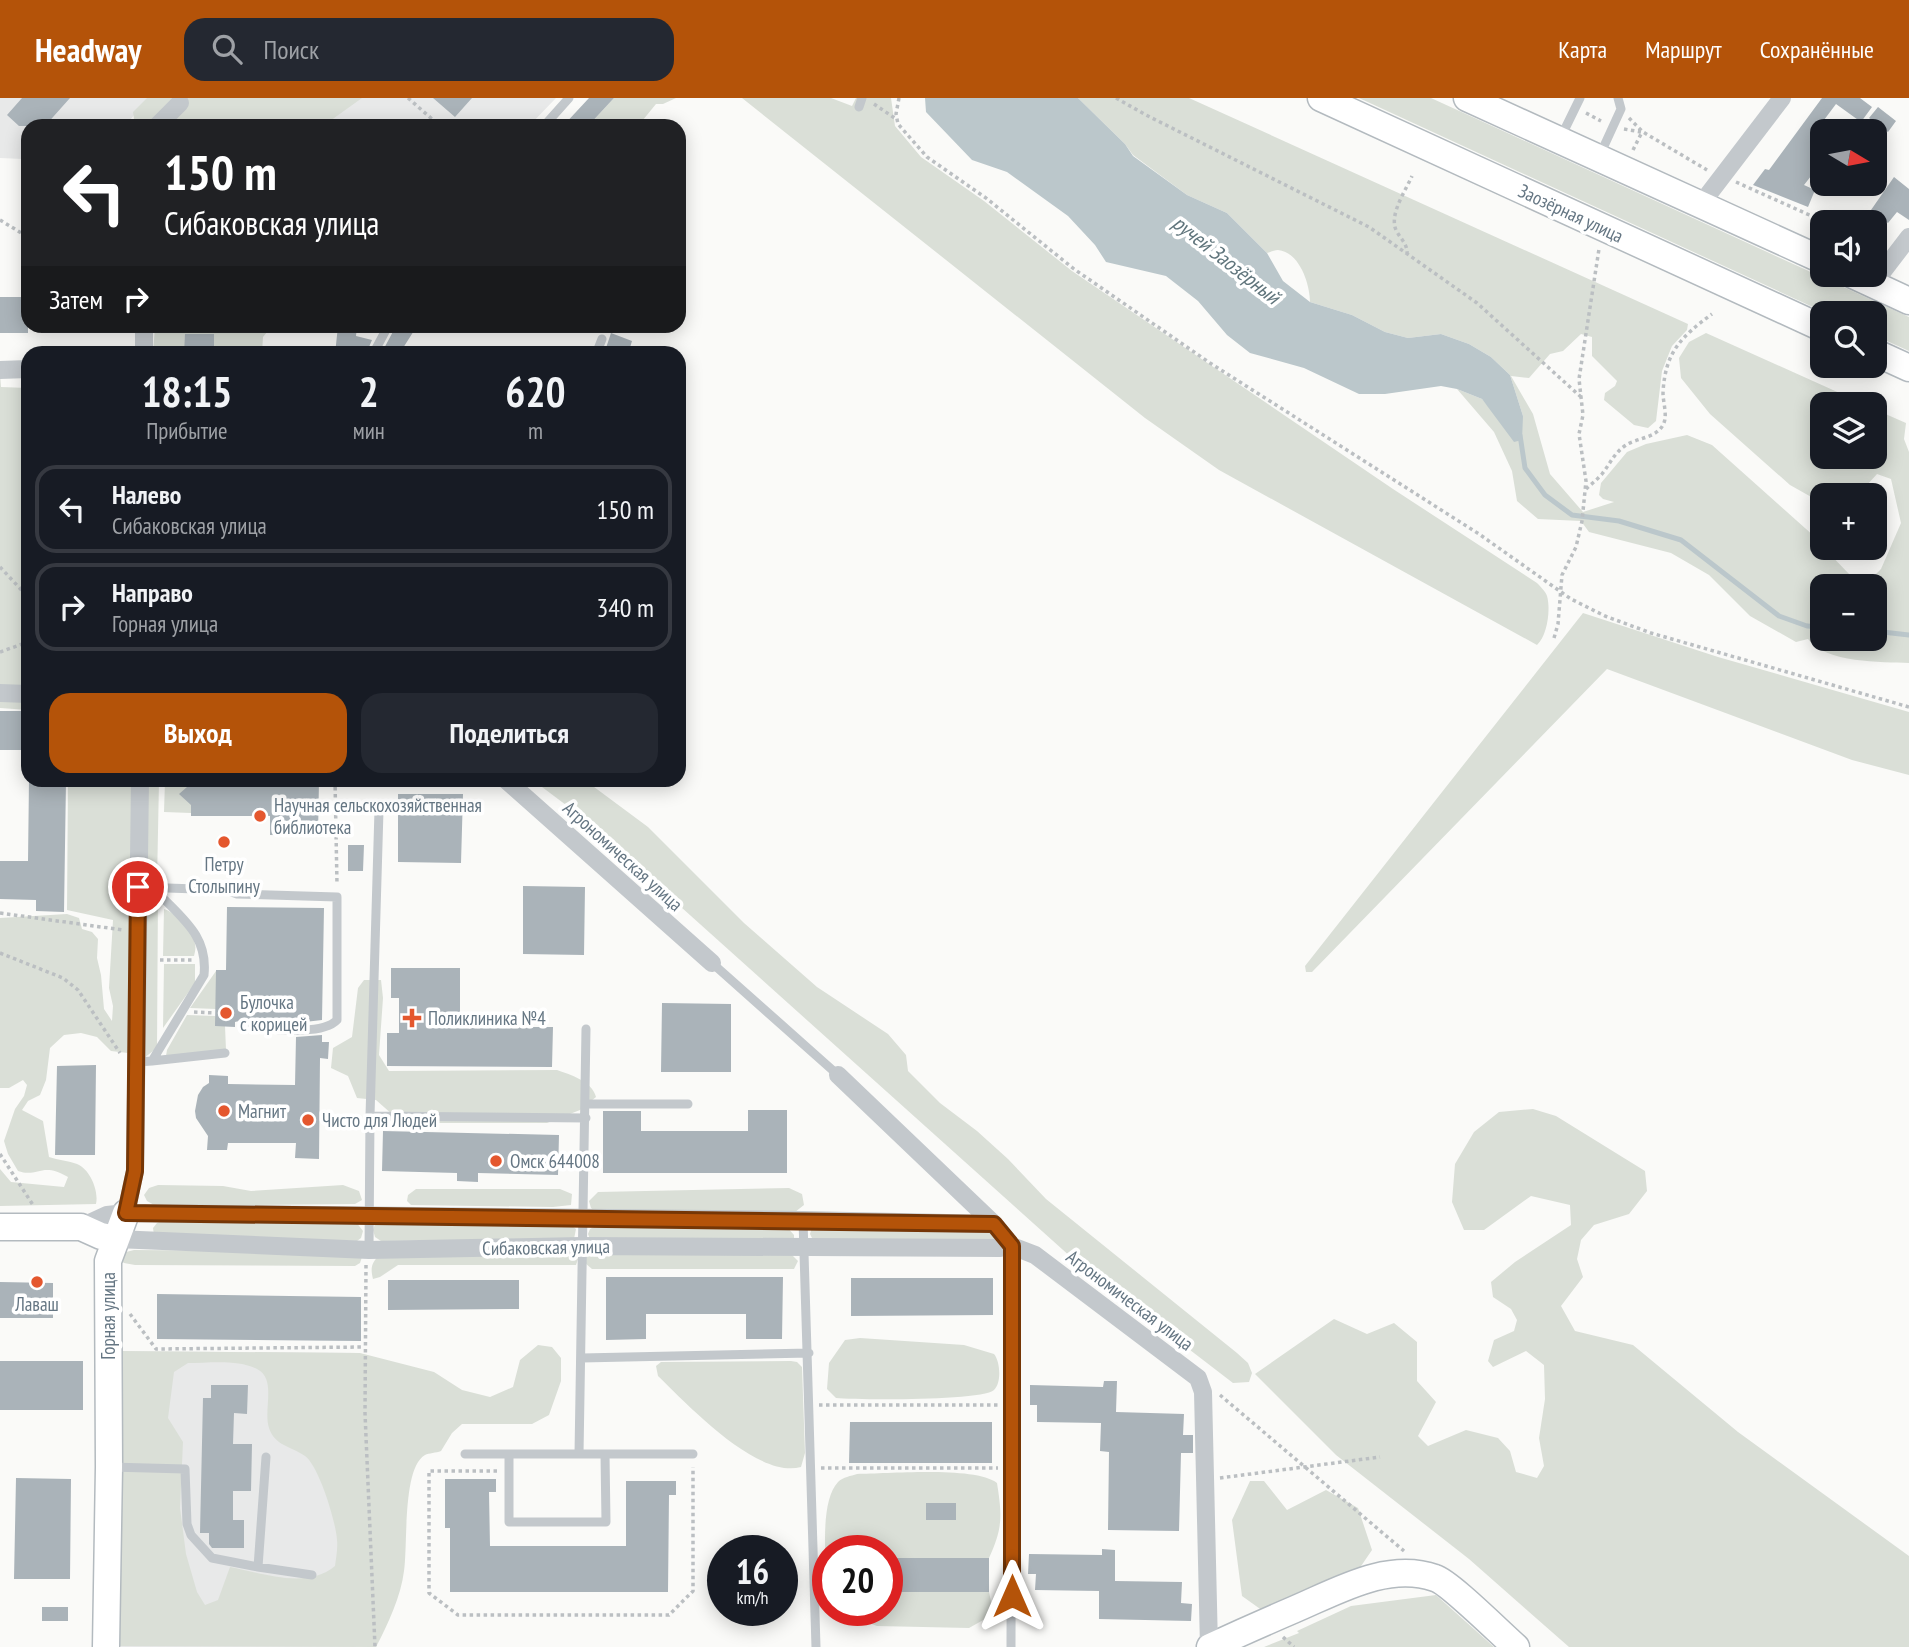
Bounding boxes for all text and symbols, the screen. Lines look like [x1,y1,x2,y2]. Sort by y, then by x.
search box [184,18,674,81]
text: Headway [35,28,142,71]
icon: search [208,30,246,68]
text: Поиск [264,33,319,66]
text: Карта [1558,34,1607,65]
text: Маршрут [1645,34,1722,65]
text: Сохранённые [1760,34,1874,65]
north arrow [1810,119,1886,196]
map controls [1810,119,1887,651]
text: 150 m [164,140,277,204]
icon: left [49,147,140,238]
street label: Заозёрная улица [1515,178,1627,248]
text: Сибаковская улица [164,202,379,244]
water label: ручей Заозёрный [1167,209,1287,311]
button: sound [1810,210,1887,287]
icon: right [117,280,155,318]
text: Затем [49,283,103,316]
button: search [1810,301,1887,378]
text: 18:15 [141,364,232,419]
text: 2 [359,364,379,419]
text: 620 [505,364,566,419]
button: layers [1810,392,1887,469]
text: Прибытие [146,416,228,445]
text: мин [353,416,385,445]
text: m [528,416,543,445]
text: Налево [112,478,181,511]
button: + [1810,483,1887,560]
icon: left [53,490,91,528]
text: 150 m [596,493,654,526]
text: Сибаковская улица [112,511,267,540]
button: − [1810,574,1887,651]
text: Направо [112,576,193,609]
icon: right [53,588,91,626]
text: 340 m [596,591,654,624]
text: Горная улица [112,609,218,638]
button: Выход [49,693,347,773]
button: Поделиться [361,693,658,773]
place label: Научная сельскохозяйственная библиотека [274,793,482,839]
street label: Агрономическая улица [558,796,688,916]
marker: Научная сельскохозяйственная библиотека [252,808,268,824]
marker: Петру Столыпину [216,834,232,850]
place label: Петру Столыпину [188,852,261,898]
pin [108,857,168,917]
icon: arrive [119,868,157,906]
place label: Булочка с корицей [240,990,307,1036]
marker: Булочка с корицей [218,1005,234,1021]
place label: Поликлиника №4 [428,1006,546,1030]
marker: Поликлиника №4 [402,1008,422,1028]
place label: Магнит [238,1099,287,1123]
marker: Магнит [216,1103,232,1119]
place label: Чисто для Людей [322,1108,437,1132]
marker: Чисто для Людей [300,1112,316,1128]
place label: Омск 644008 [510,1149,600,1173]
marker: Омск 644008 [488,1153,504,1169]
street label: Сибаковская улица [482,1234,610,1260]
street label: Агрономическая улица [1062,1244,1198,1356]
street label: Горная улица [96,1272,120,1360]
marker: Лаваш [29,1274,45,1290]
place label: Лаваш [14,1292,59,1316]
speed limit sign: 20 [812,1535,903,1626]
text: 16 [736,1548,769,1594]
position arrow [975,1559,1049,1633]
text: km/h [737,1586,768,1609]

